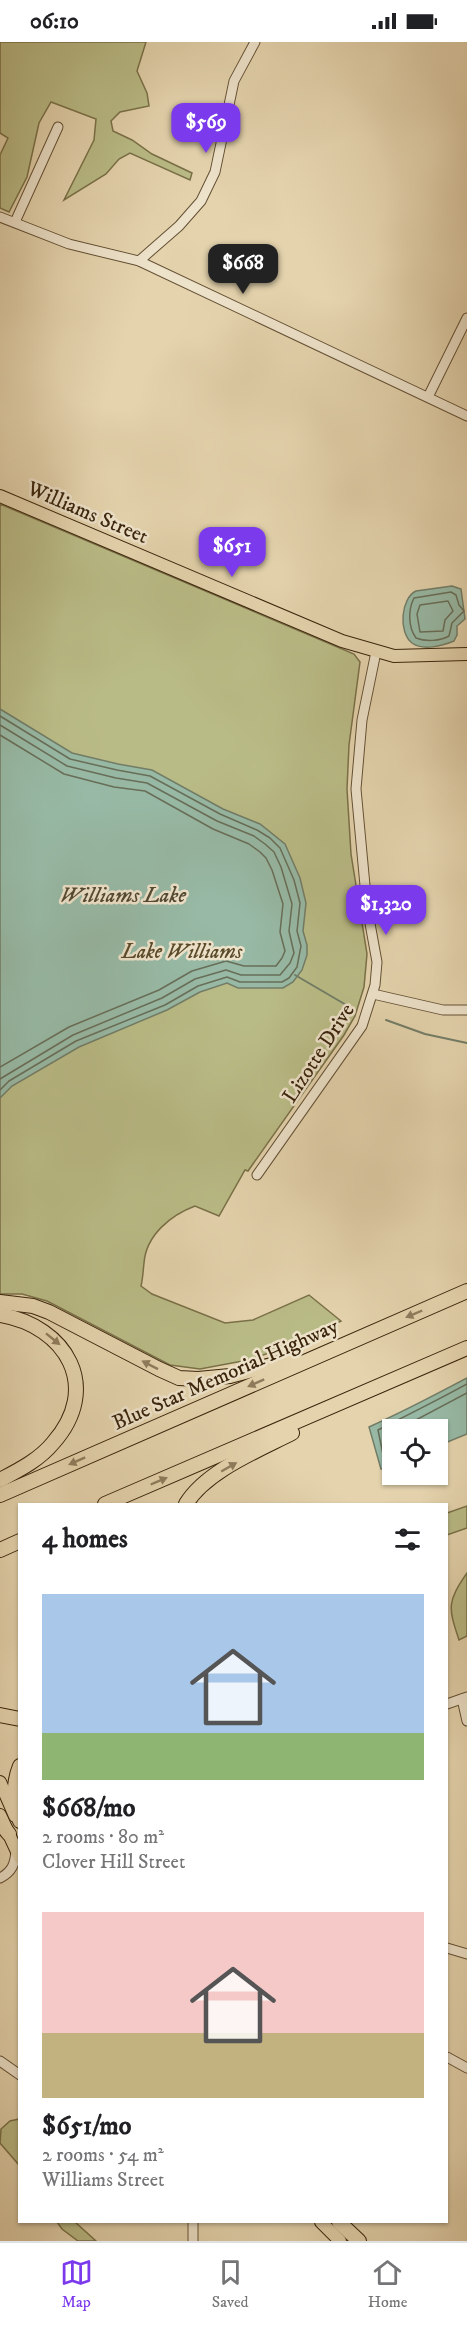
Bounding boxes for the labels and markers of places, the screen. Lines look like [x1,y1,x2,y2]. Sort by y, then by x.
pin: $569 [170,103,242,154]
pin: $668 [207,244,279,295]
pin: $651 [196,527,268,578]
pin: $1,320 [337,885,435,936]

